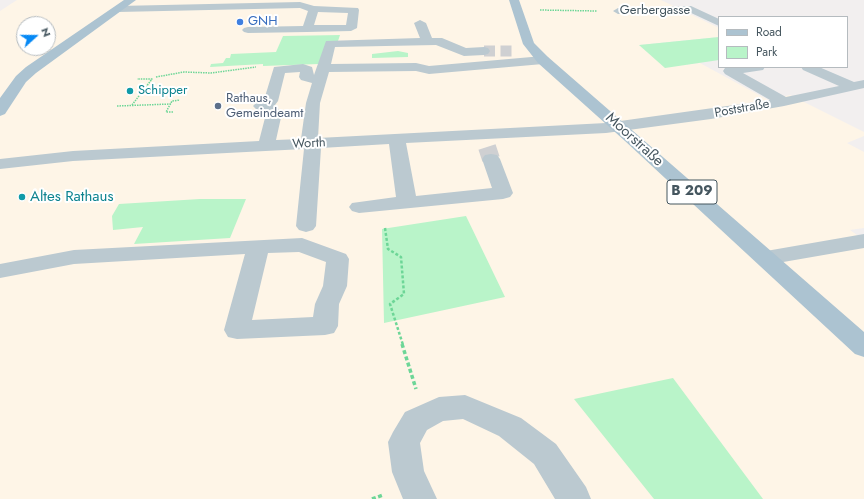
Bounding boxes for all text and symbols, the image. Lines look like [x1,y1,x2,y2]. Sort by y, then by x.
street label: Gerbergasse [620,3,690,19]
place label: GNH [248,14,277,30]
north arrow [16,16,56,56]
legend [718,16,848,68]
marker: GNH [235,17,245,27]
text: Road [756,23,782,41]
text: N [37,25,55,39]
text: Park [756,43,777,61]
place label: Schipper [138,83,188,99]
marker: Schipper [125,86,135,96]
place label: Rathaus, Gemeindeamt [226,91,303,122]
street label: Poststraße [713,97,771,121]
marker: Rathaus, Gemeindeamt [213,101,223,111]
street label: Moorstraße [601,109,667,171]
street label: Worth [292,135,326,153]
road number: B 209 [667,180,717,204]
place label: Altes Rathaus [30,188,113,206]
marker: Altes Rathaus [17,192,27,202]

